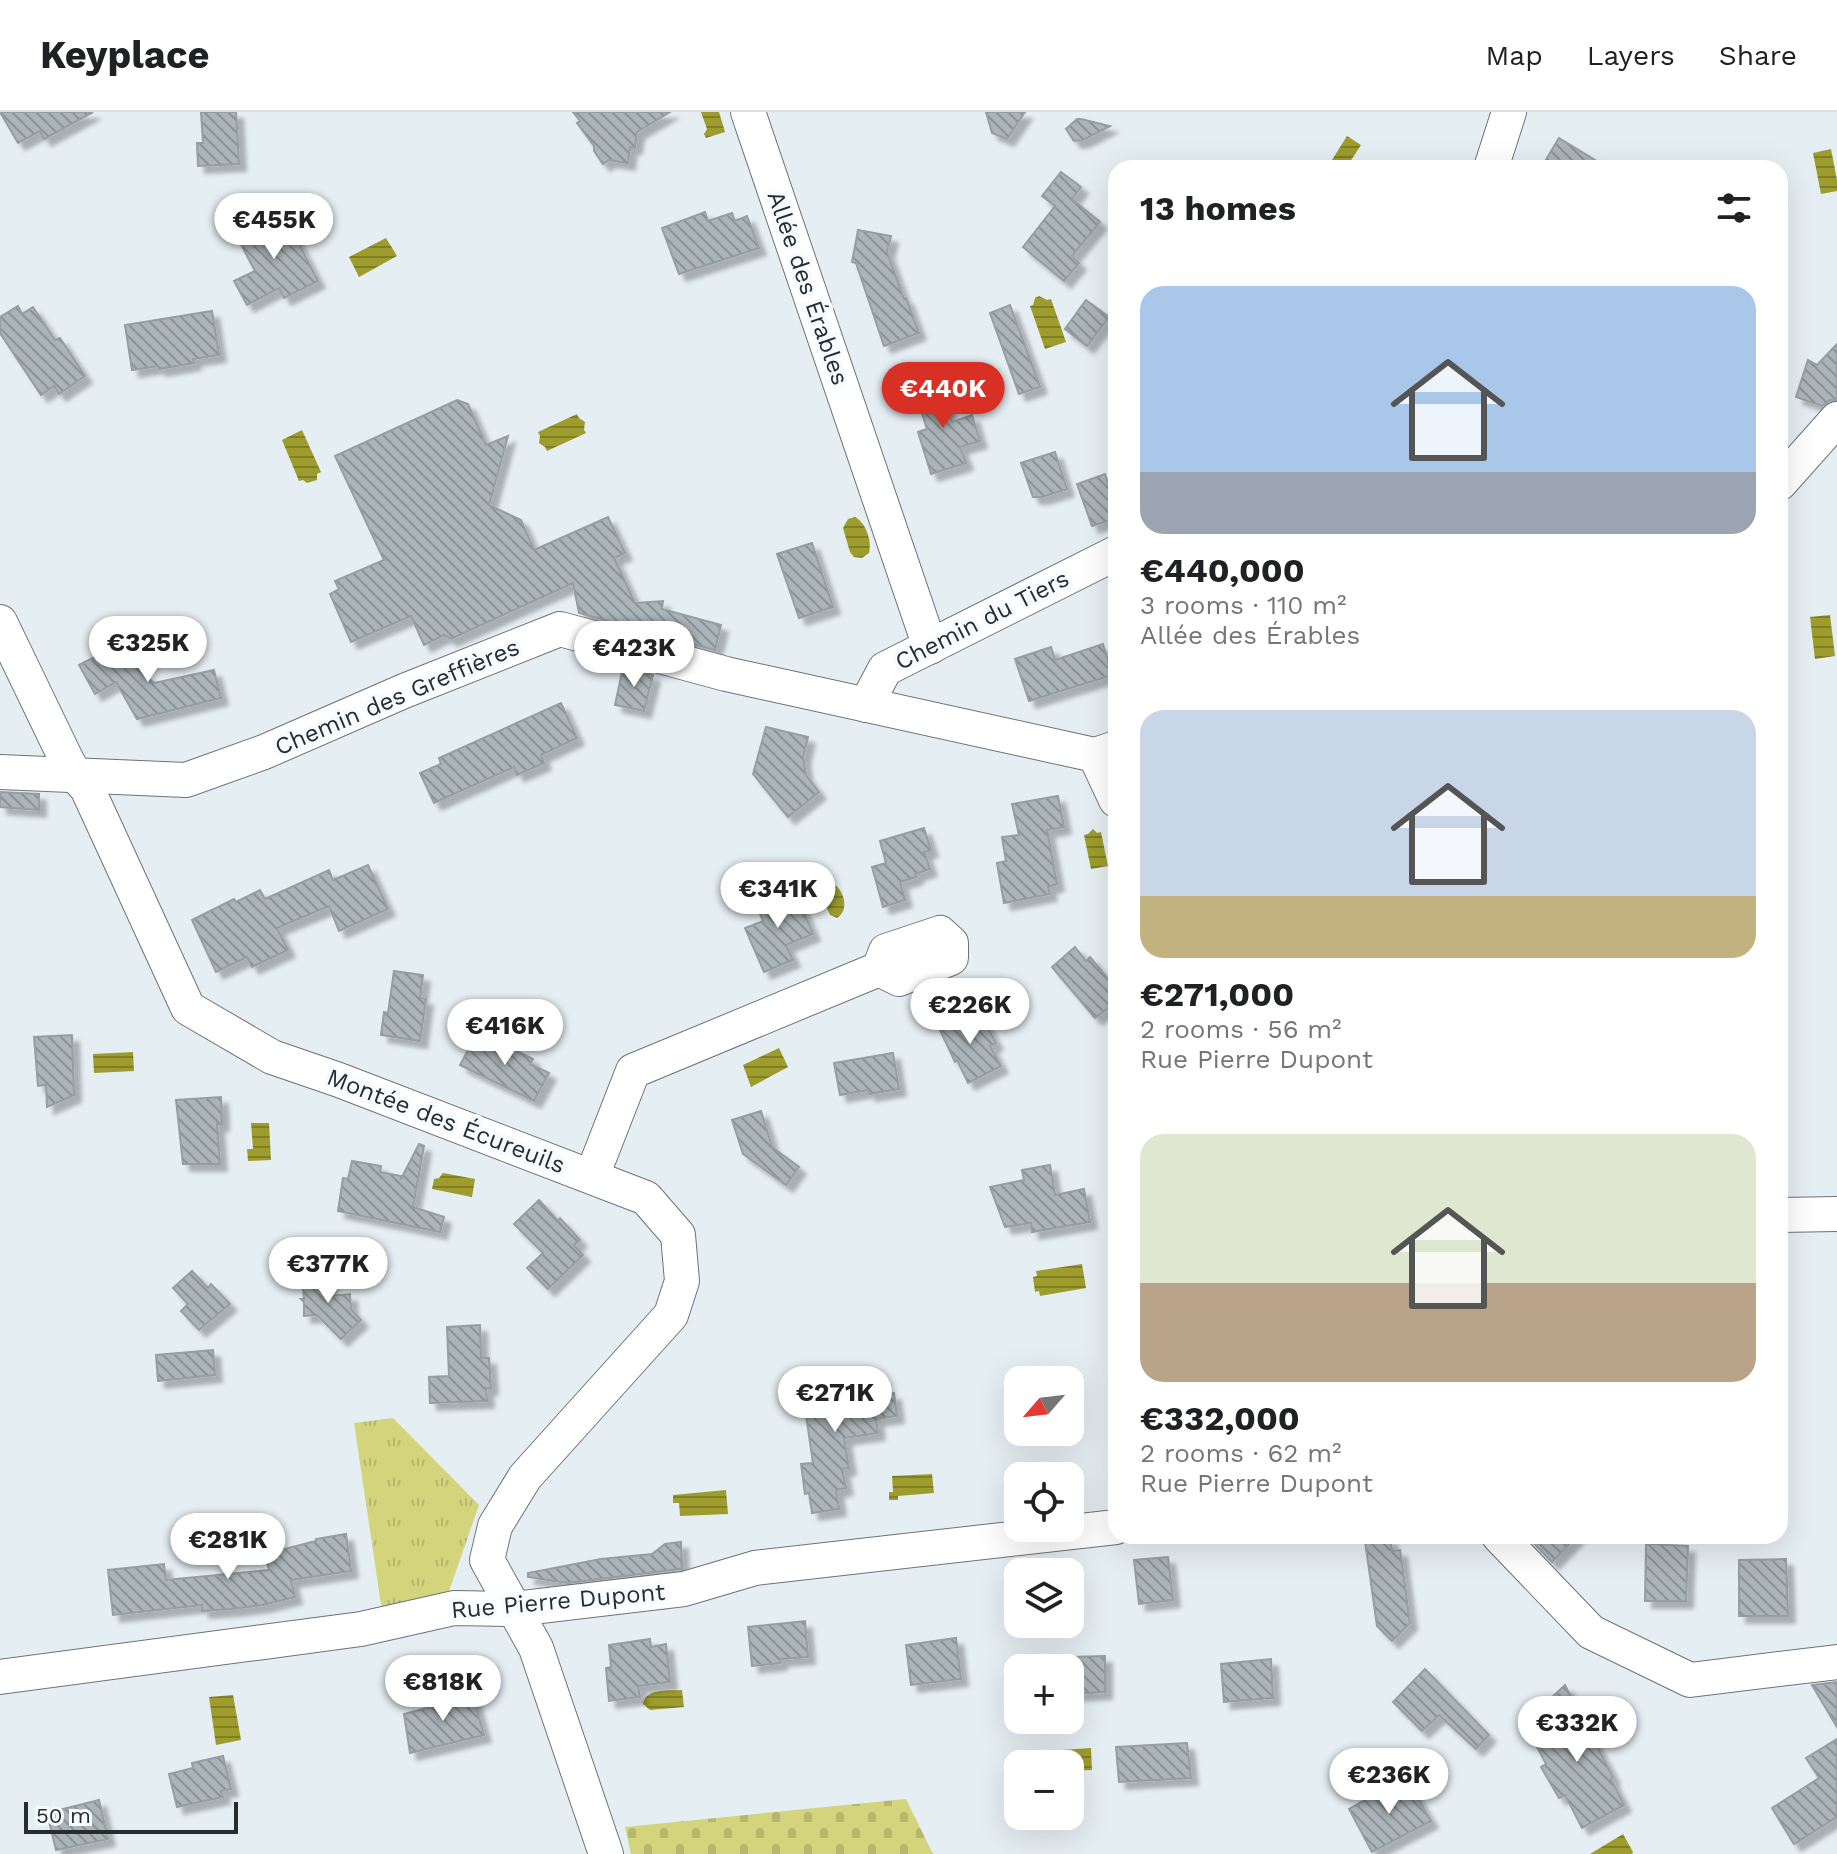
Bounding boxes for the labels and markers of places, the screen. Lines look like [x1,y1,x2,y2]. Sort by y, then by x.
pin: €455K [218,193,330,261]
pin: €440K [887,362,999,430]
pin: €325K [92,616,204,684]
pin: €423K [578,621,690,689]
pin: €341K [722,862,834,930]
pin: €226K [914,978,1026,1046]
pin: €416K [449,999,561,1067]
pin: €377K [272,1237,384,1305]
pin: €271K [779,1366,891,1434]
pin: €281K [172,1513,284,1581]
pin: €818K [387,1655,499,1723]
pin: €332K [1521,1696,1633,1764]
pin: €236K [1333,1748,1445,1816]

